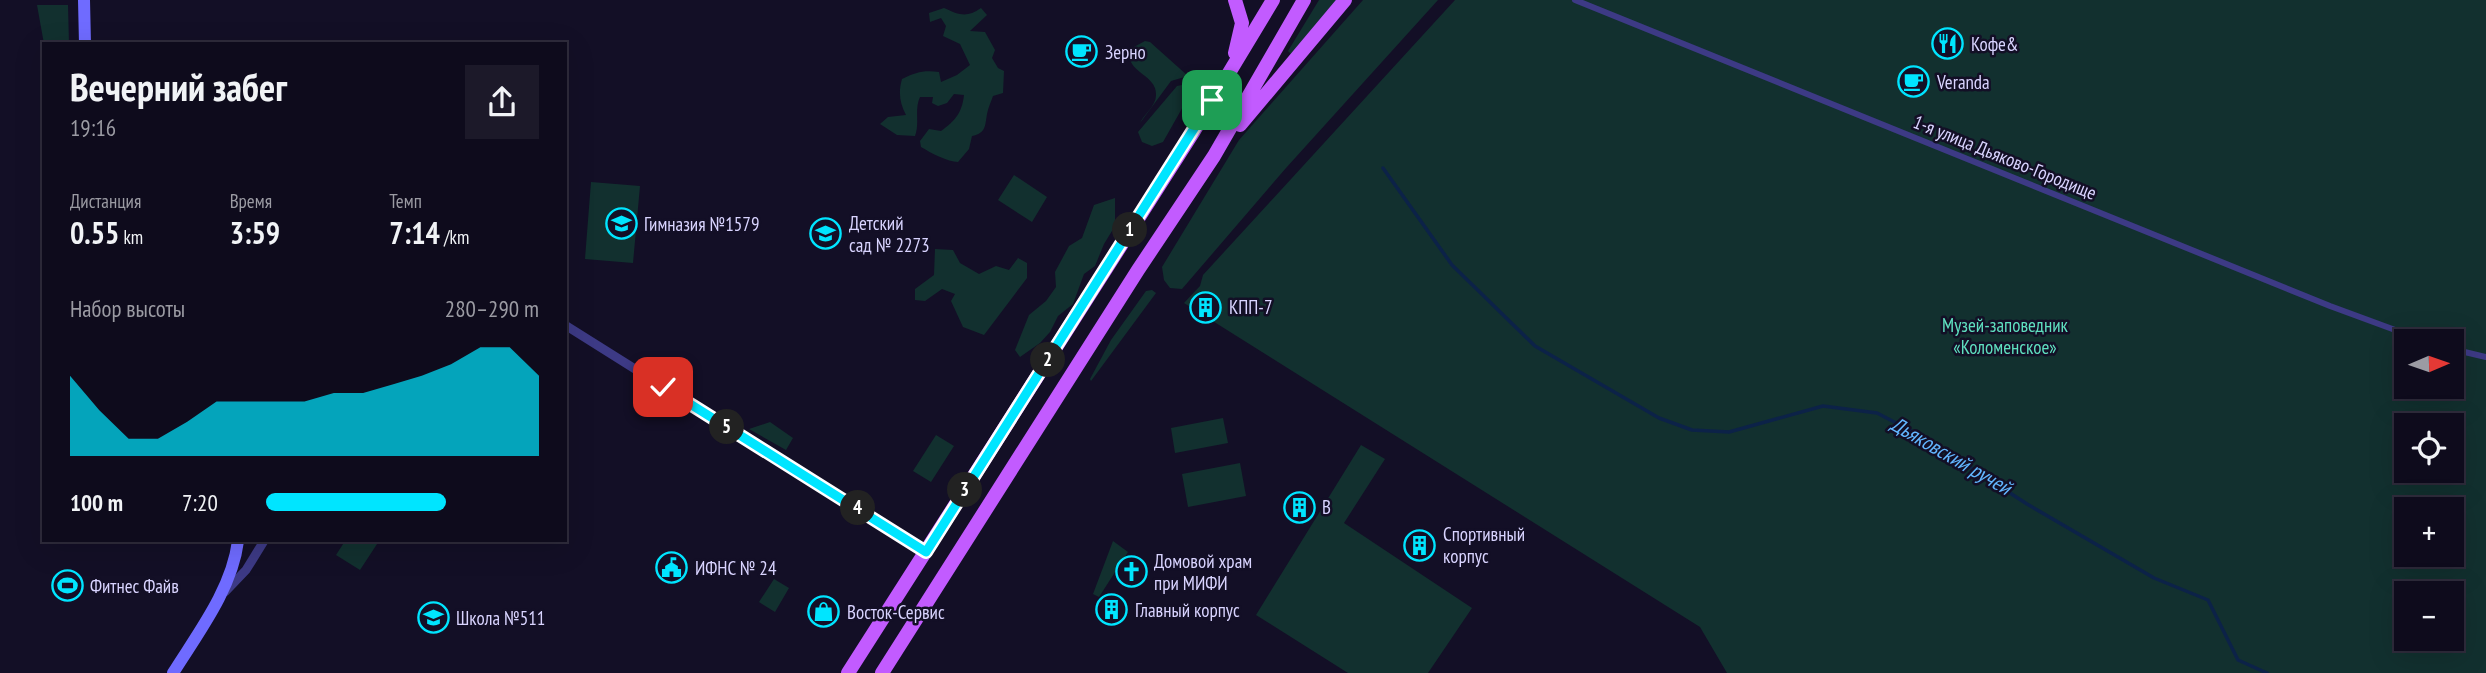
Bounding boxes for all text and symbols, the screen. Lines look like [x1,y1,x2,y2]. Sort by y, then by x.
restaurant icon: Кофе& [1931,27,1965,61]
place label: Кофе& [1971,32,2018,56]
cafe icon: Зерно [1065,35,1099,69]
place label: Зерно [1105,40,1146,64]
text: Вечерний забег [70,62,287,111]
button: share [465,65,539,139]
cafe icon: Veranda [1897,65,1931,99]
pin [1182,70,1242,130]
place label: Veranda [1936,70,1990,94]
icon: arrive [1193,81,1231,119]
street label: 1-я улица Дьяково-Городище [1910,109,2100,205]
text: 19:16 [70,113,116,142]
text: Дистанция [70,189,141,213]
text: Время [230,189,272,213]
text: Темп [389,189,422,213]
school or university icon: Гимназия №1579 [604,207,638,241]
place label: Детский сад № 2273 [849,211,930,257]
place label: Гимназия №1579 [644,212,759,236]
pin: 1 [1112,212,1148,247]
text: 0.55 [70,213,119,252]
text: 3:59 [230,213,280,252]
text: 7:14 [389,213,440,252]
school or university icon: Детский сад № 2273 [809,217,843,251]
text: 1 [1125,217,1134,241]
text: km [119,225,143,249]
text: /km [440,225,469,249]
building icon: КПП-7 [1189,290,1223,324]
text: Набор высоты [70,294,185,323]
text: 280–290 m [445,294,539,323]
place label: КПП-7 [1229,295,1272,319]
park label: Музей-заповедник «Коломенское» [1942,313,2069,359]
north arrow [2394,329,2464,399]
map controls [2394,329,2464,651]
pin: 2 [1030,342,1066,378]
text: 2 [1043,347,1052,371]
pin [633,357,693,417]
icon: check [644,368,682,406]
pin: 5 [710,410,744,444]
water label: Дьяковский ручей [1885,410,2018,502]
button: locate [2394,413,2464,483]
text: 5 [722,414,731,438]
pin: 3 [948,472,982,508]
text: 3 [960,477,969,501]
text: 100 m [70,488,123,517]
text: 7:20 [182,488,218,517]
pin: 4 [840,490,876,526]
building icon: В [1282,490,1316,524]
text: 4 [853,495,862,519]
place label: В [1322,495,1331,519]
button: + [2394,497,2464,567]
place label: Спортивный корпус [1443,522,1525,568]
building icon: Спортивный корпус [1403,528,1437,562]
place label: Домовой храм при МИФИ [1154,549,1252,595]
public building icon: ИФНС № 24 [655,551,689,585]
church icon: Домовой храм при МИФИ [1114,555,1148,589]
place label: ИФНС № 24 [695,556,777,580]
sports icon: Фитнес Файв [50,569,84,603]
place label: Фитнес Файв [90,574,179,598]
button: − [2394,581,2464,651]
building icon: Главный корпус [1095,593,1129,627]
shop icon: Восток-Сервис [807,595,841,629]
place label: Главный корпус [1135,598,1240,622]
place label: Восток-Сервис [847,600,945,624]
school or university icon: Школа №511 [416,601,450,635]
place label: Школа №511 [456,606,545,630]

